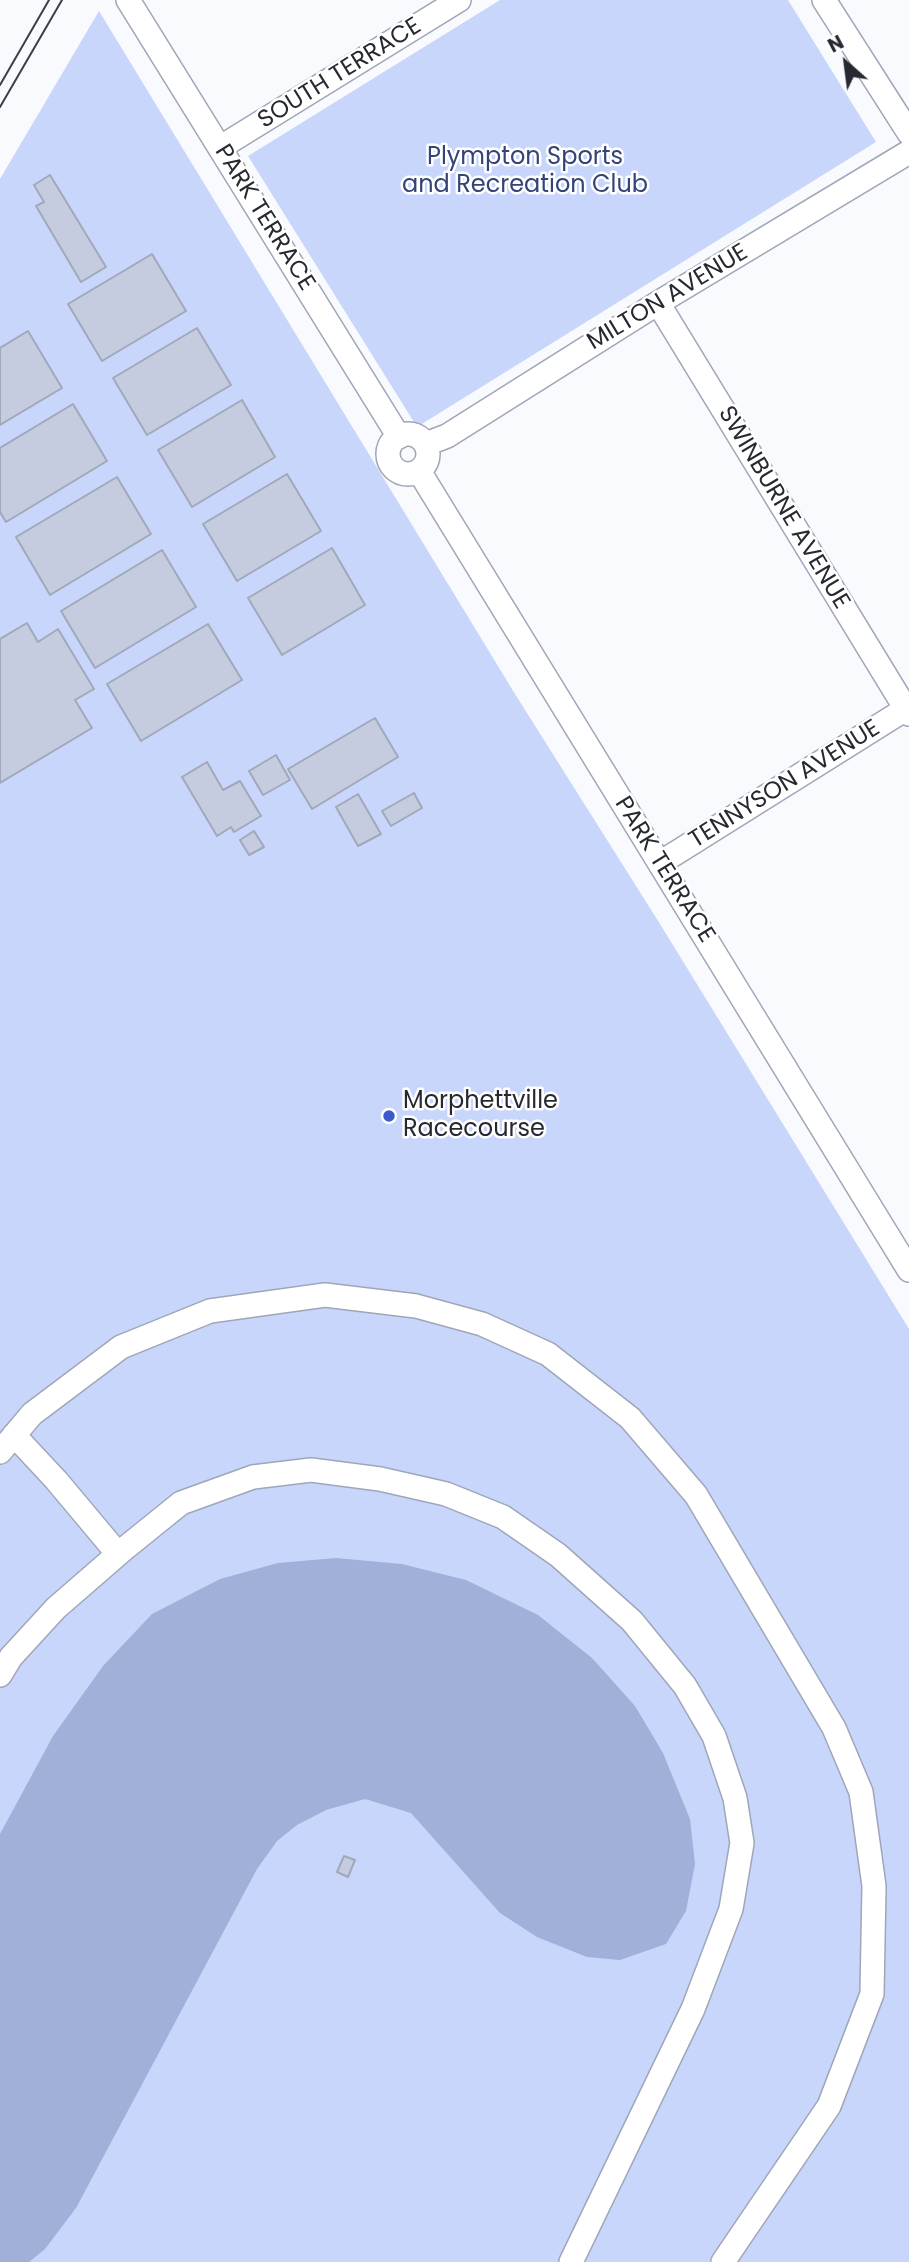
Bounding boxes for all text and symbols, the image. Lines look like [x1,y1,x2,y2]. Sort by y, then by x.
street label: SOUTH TERRACE [253,12,427,136]
north arrow [811,28,881,98]
text: N [823,29,849,59]
street label: PARK TERRACE [208,140,320,296]
park label: Plympton Sports and Recreation Club [402,144,648,200]
street label: MILTON AVENUE [583,239,753,357]
street label: SWINBURNE AVENUE [711,401,855,615]
street label: TENNYSON AVENUE [684,715,886,855]
street label: PARK TERRACE [608,792,720,948]
place label: Morphettville Racecourse [403,1088,558,1144]
marker: Morphettville Racecourse [381,1108,397,1124]

